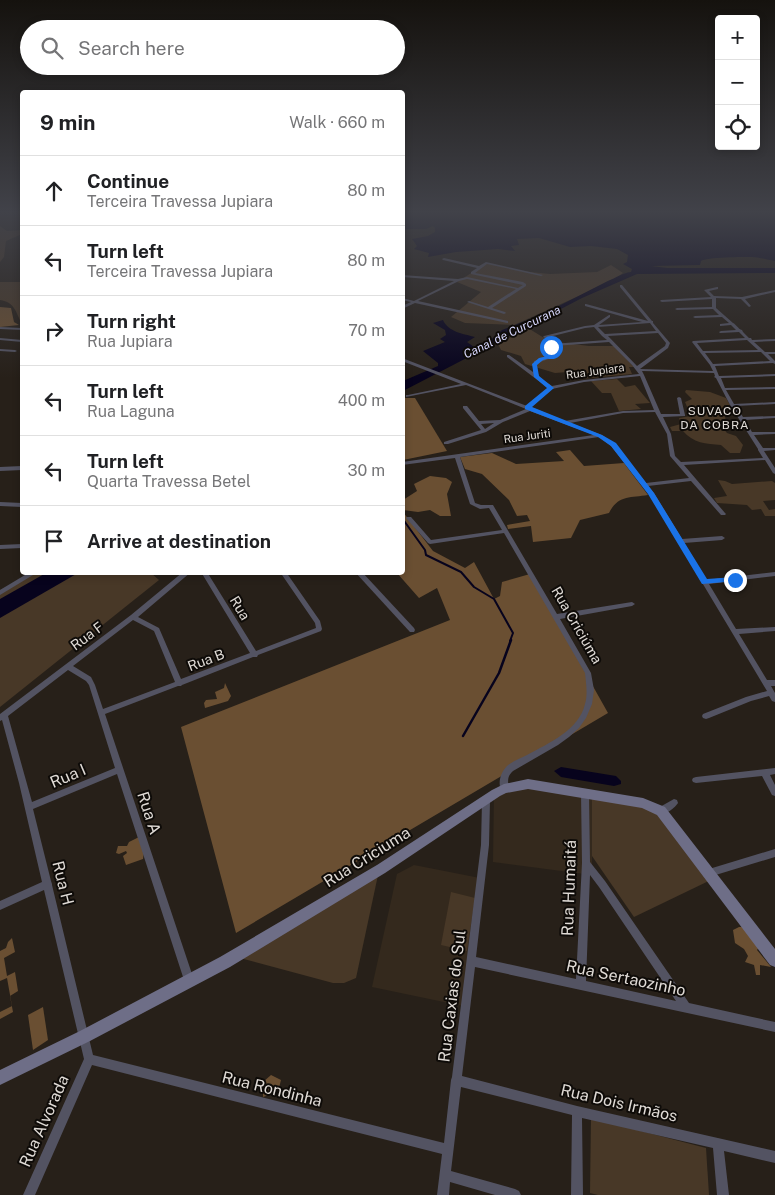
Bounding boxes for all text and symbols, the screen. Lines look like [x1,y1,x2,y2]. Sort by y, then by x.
map controls [715,15,760,150]
button: + [715,15,760,60]
search box [20,20,405,75]
icon: search [38,34,66,62]
text: Search here [78,37,185,59]
button: − [715,60,760,105]
button: locate [715,105,760,150]
text: 9 min [40,110,96,135]
text: Walk · 660 m [289,113,385,132]
text: Continue [87,170,169,192]
icon: ahead [40,177,68,205]
text: 80 m [347,181,385,200]
text: Terceira Travessa Jupiara [87,192,273,211]
text: Turn left [87,240,164,262]
icon: left [40,247,68,275]
text: 80 m [347,251,385,270]
text: Terceira Travessa Jupiara [87,262,273,281]
water label: Canal de Curcurana [461,302,563,362]
text: Turn right [87,310,176,332]
icon: right [40,317,68,345]
text: 70 m [348,321,385,340]
text: Rua Jupiara [87,332,172,351]
route start [540,336,563,359]
street label: Rua Jupiara [565,361,625,381]
text: Turn left [87,380,164,402]
icon: left [40,387,68,415]
text: 400 m [338,391,385,410]
text: Rua Laguna [87,402,175,421]
district label: SUVACO DA COBRA [680,404,750,432]
street label: Rua Juriti [503,427,551,445]
text: Turn left [87,450,164,472]
icon: left [40,457,68,485]
text: 30 m [348,461,385,480]
text: Quarta Travessa Betel [87,472,251,491]
icon: arrive [40,527,68,555]
text: Arrive at destination [87,530,271,552]
route end [724,569,747,592]
street label: Rua Criciúma [549,584,605,666]
street label: Rua [227,593,253,623]
street label: Rua F [67,618,107,654]
street label: Rua B [185,646,227,674]
street label: Rua I [47,760,89,792]
street label: Rua A [133,789,165,837]
street label: Rua Criciuma [320,823,414,891]
street label: Rua Humaitá [558,840,580,936]
street label: Rua H [48,859,78,907]
street label: Rua Caxias do Sul [434,929,470,1063]
street label: Rua Sertaozinho [565,956,687,1000]
street label: Rua Rondinha [220,1067,324,1111]
street label: Rua Alvorada [15,1072,73,1170]
street label: Rua Dois Irmãos [559,1080,679,1126]

